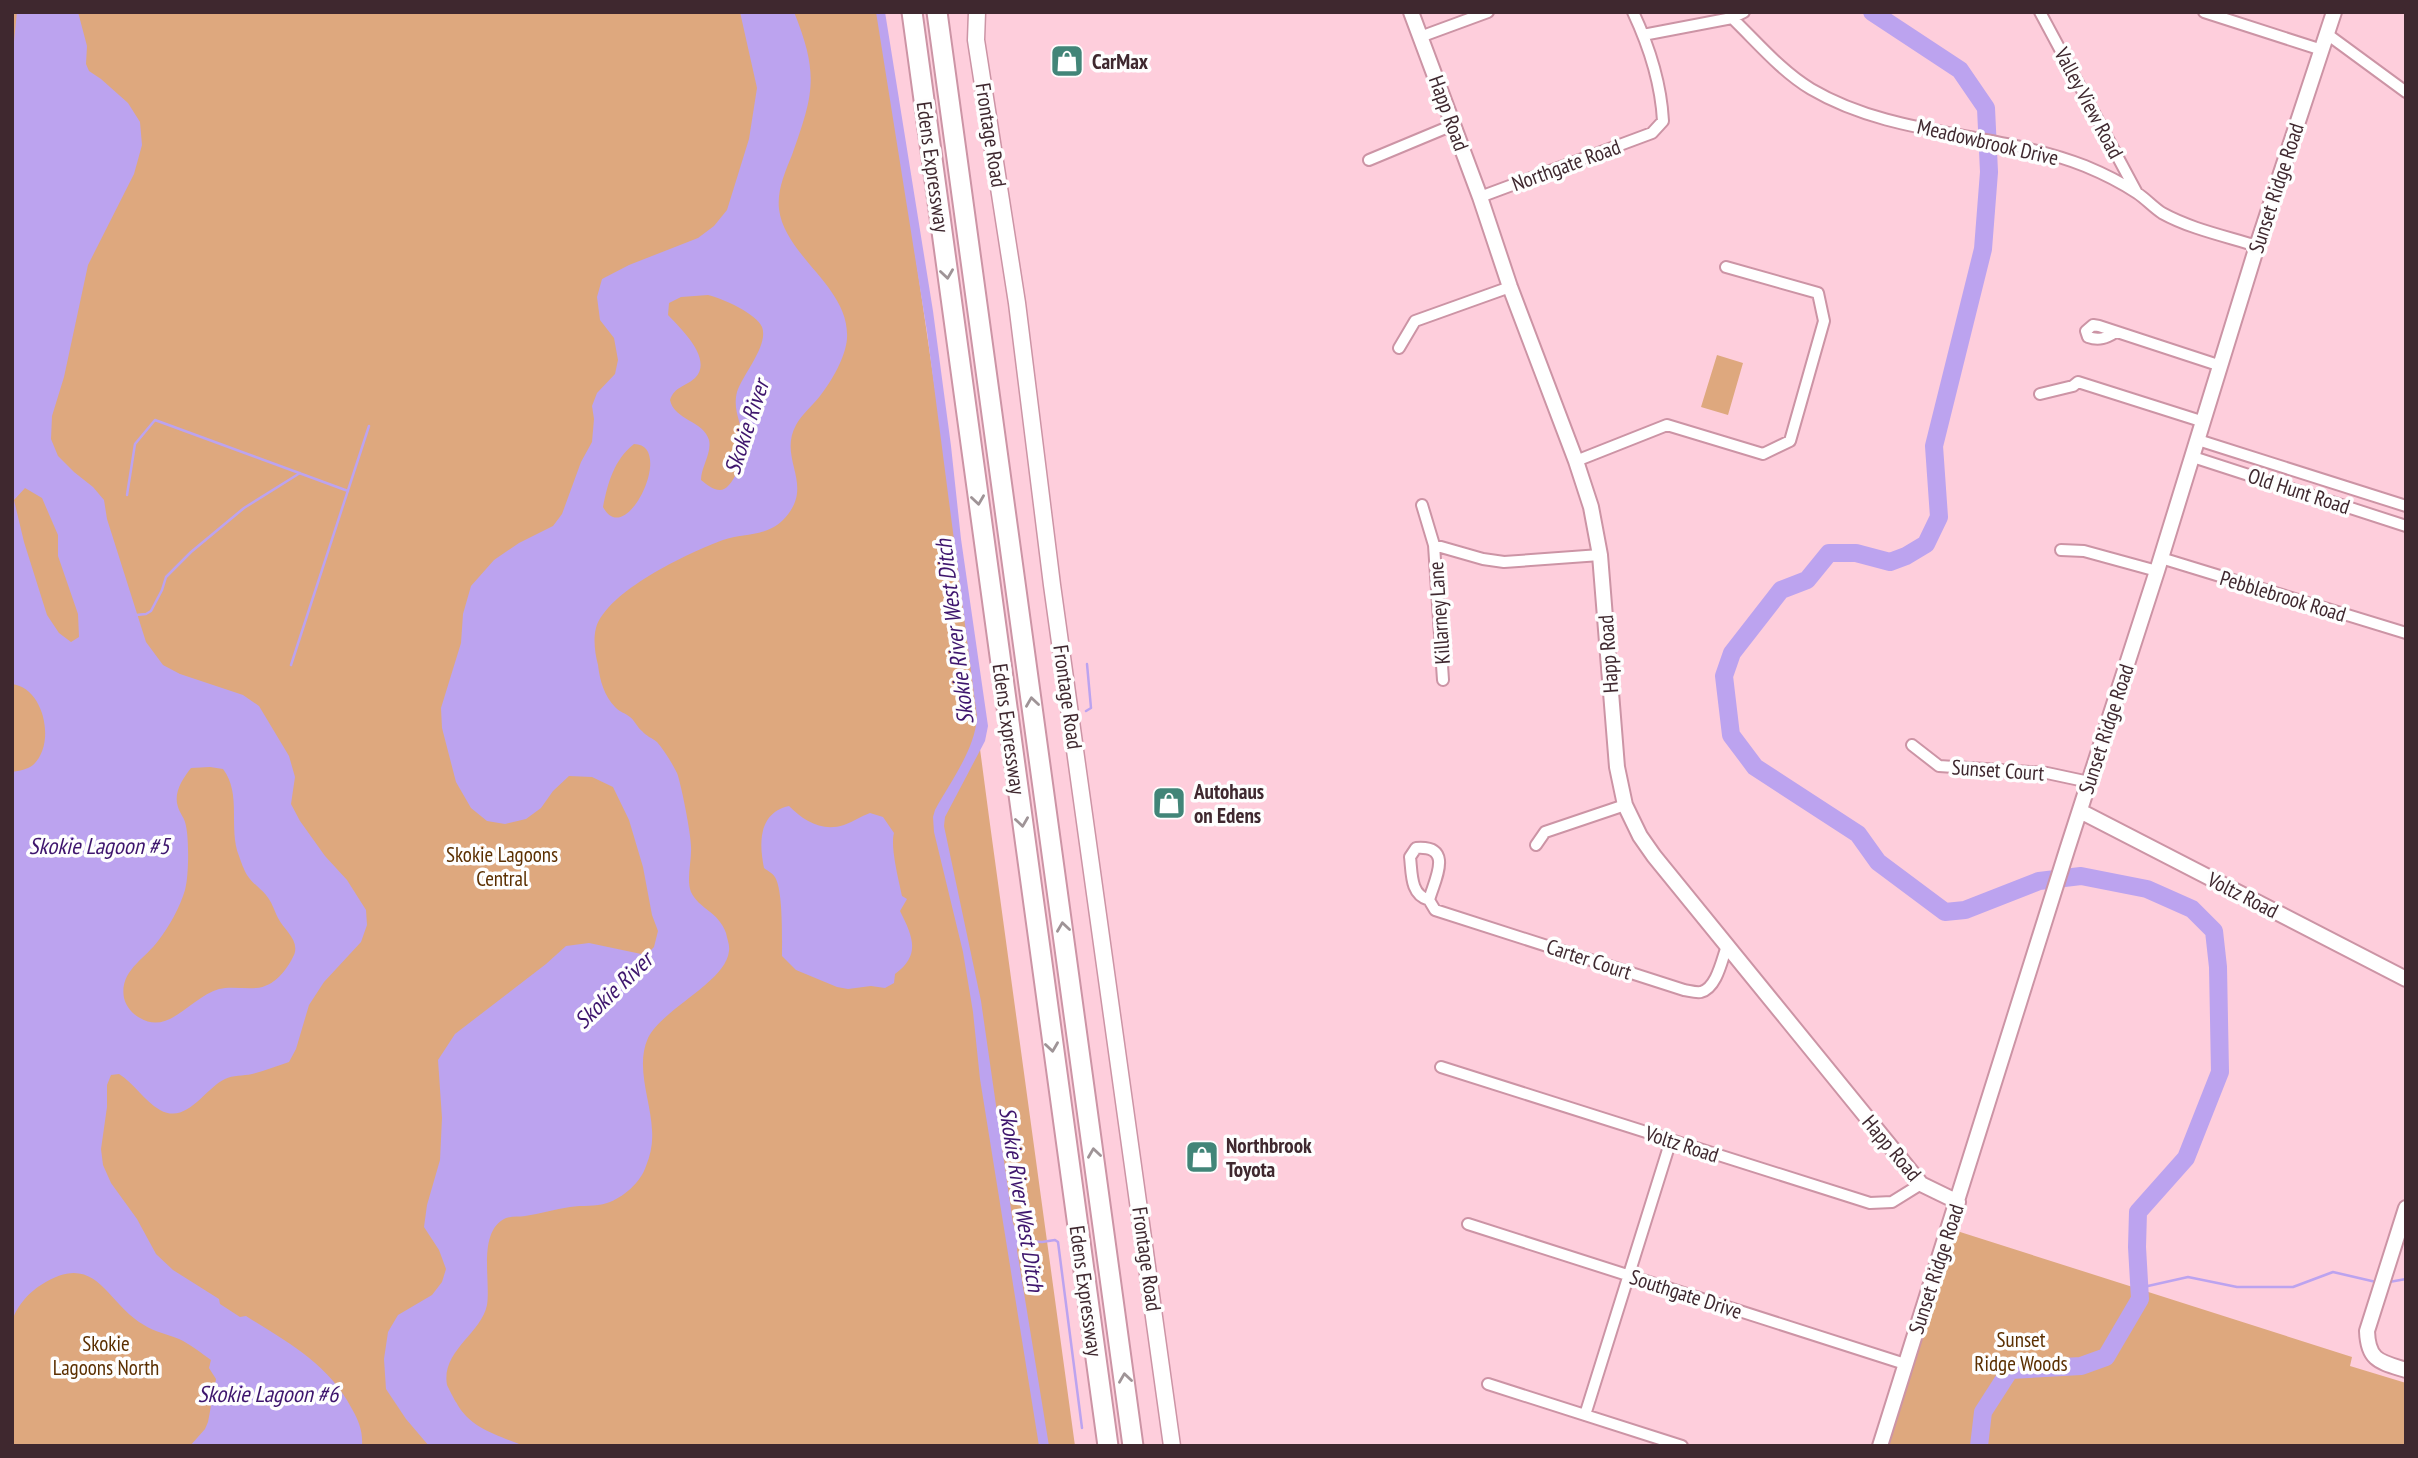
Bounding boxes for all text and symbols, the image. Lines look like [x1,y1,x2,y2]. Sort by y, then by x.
shop icon: CarMax [1048,42,1086,80]
street label: Valley View Road [2048,42,2129,163]
place label: CarMax [1092,48,1149,75]
street label: Happ Road [1423,72,1475,154]
street label: Frontage Road [969,81,1013,189]
street label: Edens Expressway [910,100,956,234]
street label: Meadowbrook Drive [1915,113,2061,171]
street label: Sunset Ridge Road [2242,120,2310,256]
street label: Northgate Road [1508,133,1624,197]
one-way arrow [940,268,955,280]
water label: Skokie River [717,373,776,478]
street label: Old Hunt Road [2245,462,2353,520]
one-way arrow [970,494,985,505]
water label: Skokie River West Ditch [928,536,980,726]
street label: Killarney Lane [1422,561,1456,665]
street label: Pebblebrook Road [2217,564,2349,628]
street label: Happ Road [1592,614,1624,694]
street label: Frontage Road [1047,643,1089,751]
street label: Sunset Ridge Road [2072,661,2140,797]
street label: Edens Expressway [986,662,1032,796]
one-way arrow [1025,696,1040,708]
street label: Sunset Court [1951,753,2045,787]
place label: Autohaus on Edens [1193,778,1264,829]
shop icon: Autohaus on Edens [1150,784,1188,822]
one-way arrow [1014,816,1029,828]
water label: Skokie Lagoon #5 [29,831,172,860]
park label: Skokie Lagoons Central [446,841,558,892]
street label: Voltz Road [2202,865,2283,924]
one-way arrow [1056,921,1071,933]
street label: Carter Court [1543,933,1635,985]
water label: Skokie River [568,943,661,1034]
one-way arrow [1045,1042,1060,1053]
water label: Skokie River West Ditch [993,1105,1051,1295]
street label: Happ Road [1857,1109,1927,1187]
street label: Voltz Road [1641,1119,1722,1169]
place label: Northbrook Toyota [1226,1132,1312,1183]
shop icon: Northbrook Toyota [1183,1138,1221,1176]
one-way arrow [1086,1147,1101,1158]
street label: Sunset Ridge Road [1902,1201,1970,1337]
street label: Frontage Road [1126,1205,1168,1313]
street label: Edens Expressway [1063,1224,1109,1358]
street label: Southgate Drive [1626,1263,1746,1325]
park label: Sunset Ridge Woods [1974,1326,2068,1377]
park label: Skokie Lagoons North [53,1330,159,1381]
one-way arrow [1117,1372,1132,1384]
water label: Skokie Lagoon #6 [198,1379,340,1408]

